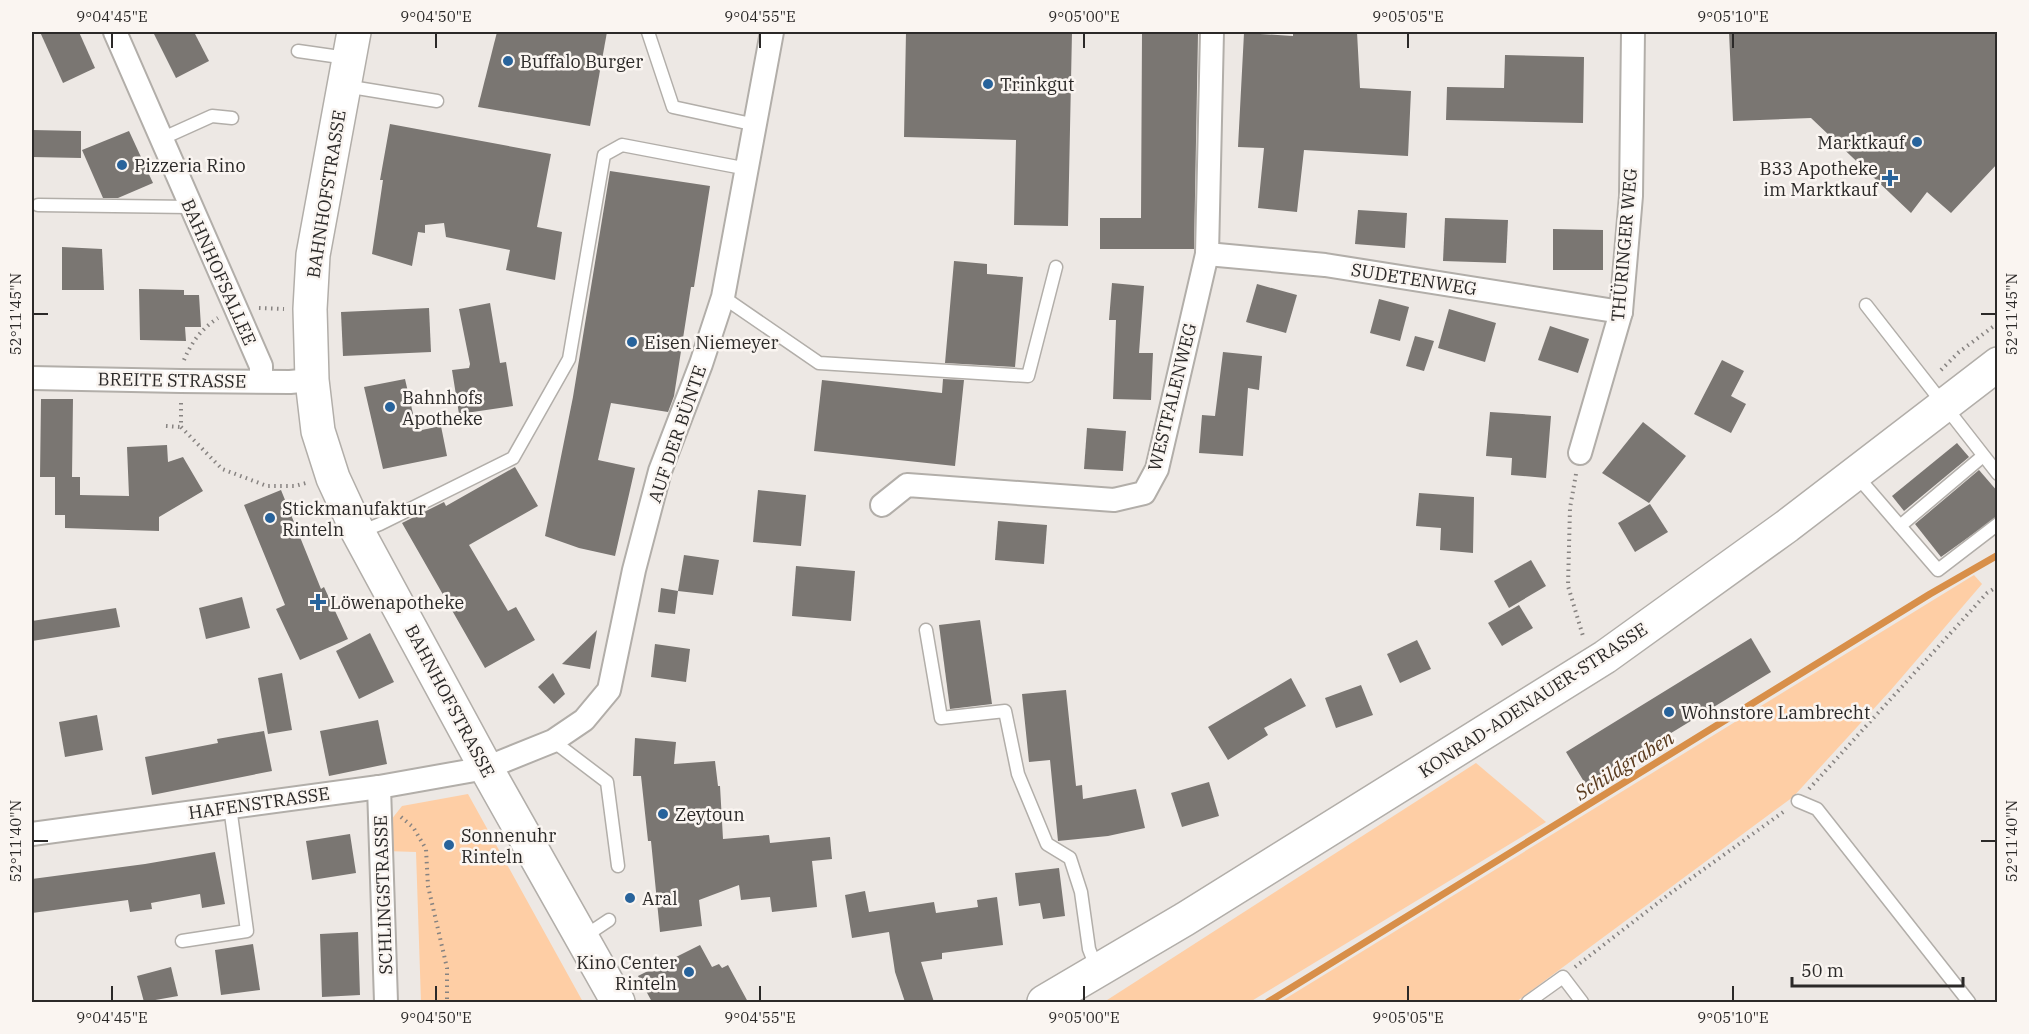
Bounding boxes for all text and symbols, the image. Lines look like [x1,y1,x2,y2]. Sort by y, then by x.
text: 9°04'45"E [76,7,148,26]
text: 9°04'50"E [400,7,472,26]
text: 9°04'55"E [724,7,796,26]
text: 9°05'00"E [1048,7,1120,26]
text: 9°05'05"E [1372,7,1444,26]
text: 9°05'10"E [1697,7,1769,26]
place label: Buffalo Burger [520,50,643,73]
marker: Buffalo Burger [501,54,515,68]
place label: Trinkgut [1000,73,1074,96]
marker: Trinkgut [981,77,995,91]
street label: BAHNHOFSTRASSE [301,108,351,280]
place label: Marktkauf [1817,131,1907,154]
marker: Marktkauf [1910,135,1924,149]
place label: Pizzeria Rino [134,154,246,177]
place label: B33 Apotheke im Marktkauf [1760,157,1880,201]
marker: Pizzeria Rino [115,158,129,172]
street label: THÜRINGER WEG [1606,167,1642,323]
marker: B33 Apotheke im Marktkauf [1883,171,1897,185]
street label: BAHNHOFSALLEE [176,195,262,349]
street label: SUDETENWEG [1349,258,1479,300]
text: 52°11'45"N [6,273,25,355]
text: 52°11'45"N [2002,273,2021,355]
street label: WESTFALENWEG [1142,321,1202,473]
place label: Eisen Niemeyer [644,331,778,354]
marker: Eisen Niemeyer [625,335,639,349]
street label: AUF DER BÜNTE [643,362,711,506]
street label: BREITE STRASSE [97,367,247,393]
place label: Bahnhofs Apotheke [402,386,483,430]
marker: Bahnhofs Apotheke [383,400,397,414]
place label: Stickmanufaktur Rinteln [282,497,426,541]
marker: Stickmanufaktur Rinteln [263,511,277,525]
place label: Löwenapotheke [330,591,464,614]
marker: Löwenapotheke [311,595,325,609]
street label: KONRAD-ADENAUER-STRASSE [1414,617,1652,783]
street label: BAHNHOFSTRASSE [400,621,500,781]
place label: Wohnstore Lambrecht [1681,701,1870,724]
marker: Wohnstore Lambrecht [1662,705,1676,719]
water label: Schildgraben [1568,723,1679,807]
street label: HAFENSTRASSE [187,782,331,824]
text: 52°11'40"N [6,800,25,882]
text: 52°11'40"N [2002,800,2021,882]
place label: Zeytoun [675,803,745,826]
marker: Zeytoun [656,807,670,821]
street label: SCHLINGSTRASSE [369,815,397,975]
place label: Sonnenuhr Rinteln [461,824,556,868]
marker: Sonnenuhr Rinteln [442,838,456,852]
place label: Aral [642,887,678,910]
marker: Aral [623,891,637,905]
scale bar [1792,950,1963,988]
place label: Kino Center Rinteln [576,951,677,995]
text: 50 m [1801,959,1844,982]
marker: Kino Center Rinteln [682,965,696,979]
text: 9°04'45"E [76,1008,148,1027]
text: 9°04'50"E [400,1008,472,1027]
text: 9°04'55"E [724,1008,796,1027]
text: 9°05'00"E [1048,1008,1120,1027]
text: 9°05'05"E [1372,1008,1444,1027]
text: 9°05'10"E [1697,1008,1769,1027]

